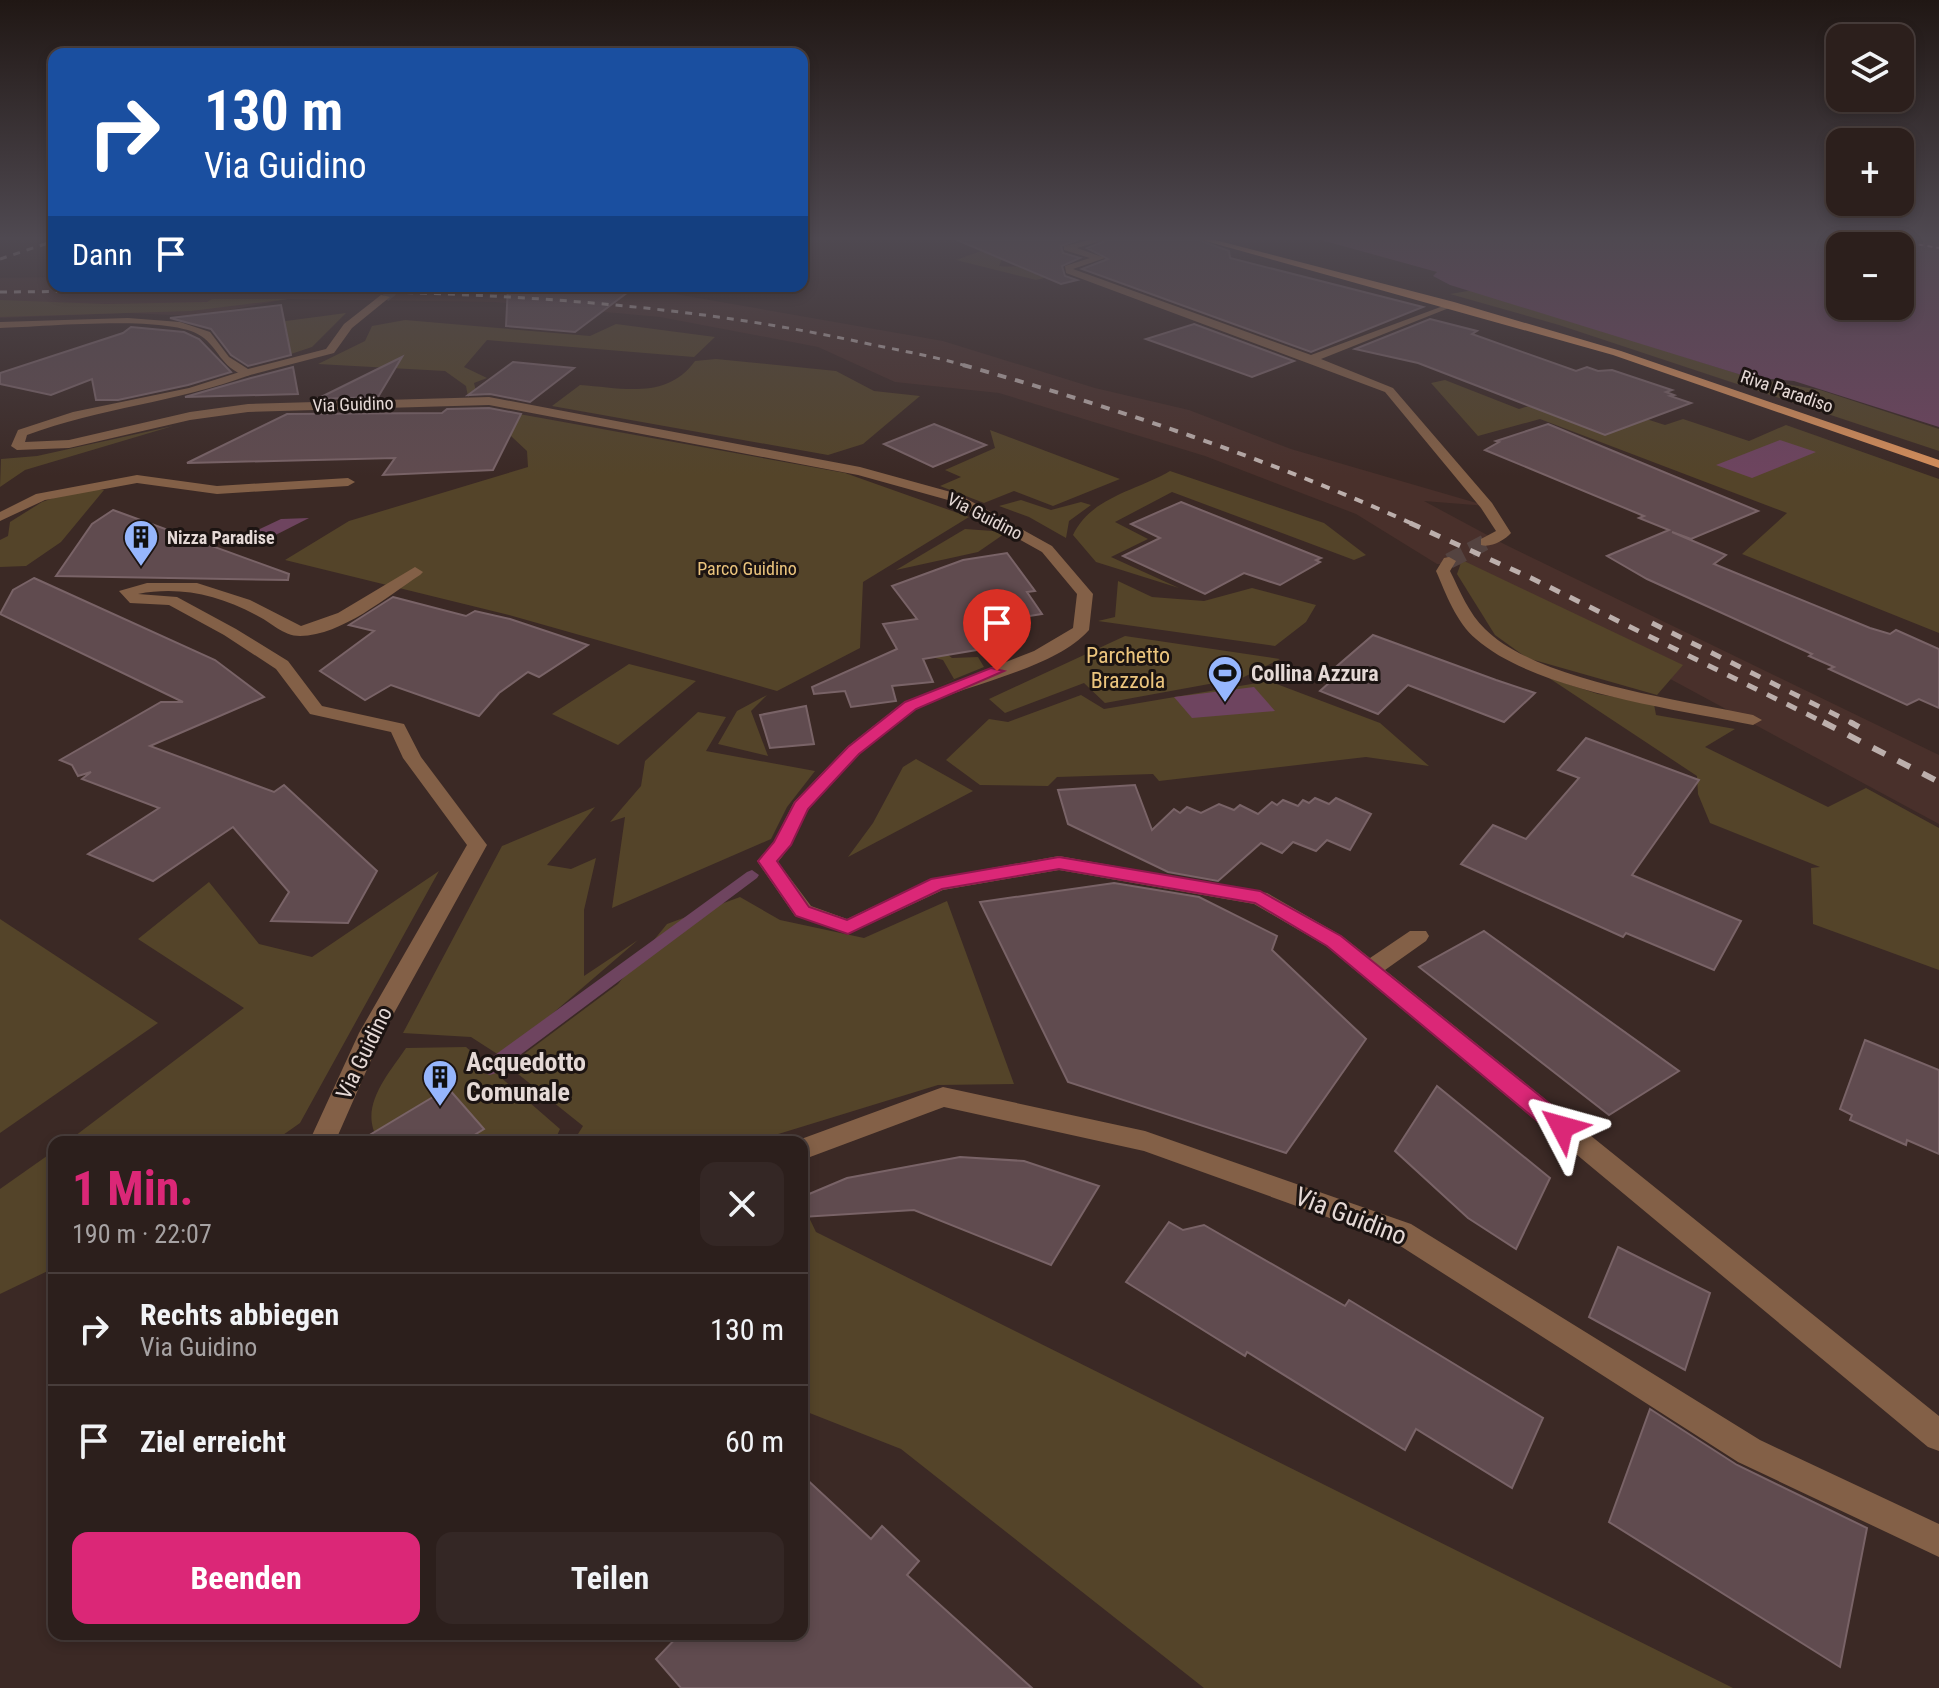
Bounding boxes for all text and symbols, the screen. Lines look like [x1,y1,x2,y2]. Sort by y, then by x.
map controls [1826,24,1914,320]
button: layers [1826,24,1914,112]
text: 130 m [204,78,343,144]
icon: right [72,80,176,184]
button: + [1826,128,1914,216]
text: Via Guidino [204,145,367,187]
icon: arrive [149,232,193,276]
button: − [1826,232,1914,320]
text: Dann [72,237,133,272]
street label: Riva Paradiso [1738,365,1836,417]
street label: Via Guidino [312,392,394,416]
street label: Via Guidino [944,488,1026,544]
building icon: Nizza Paradise [122,518,160,568]
place label: Nizza Paradise [167,527,275,548]
park label: Parco Guidino [697,558,797,579]
pin [963,589,1031,671]
icon: arrive [975,601,1019,645]
park label: Parchetto Brazzola [1086,643,1170,693]
sports icon: Collina Azzura [1206,654,1244,704]
place label: Collina Azzura [1251,661,1379,686]
street label: Via Guidino [331,1003,397,1103]
place label: Acquedotto Comunale [466,1047,586,1107]
building icon: Acquedotto Comunale [421,1058,459,1108]
position arrow [1520,1085,1604,1169]
text: 1 Min. [72,1160,193,1217]
button: close [700,1162,784,1246]
street label: Via Guidino [1291,1181,1411,1251]
text: 190 m · 22:07 [72,1219,212,1249]
text: Rechts abbiegen [140,1297,339,1332]
icon: right [72,1307,116,1351]
text: 130 m [710,1312,784,1347]
text: Via Guidino [140,1332,257,1362]
icon: arrive [72,1419,116,1463]
text: Ziel erreicht [140,1424,286,1459]
text: 60 m [725,1424,784,1459]
button: Beenden [72,1532,420,1624]
button: Teilen [436,1532,784,1624]

